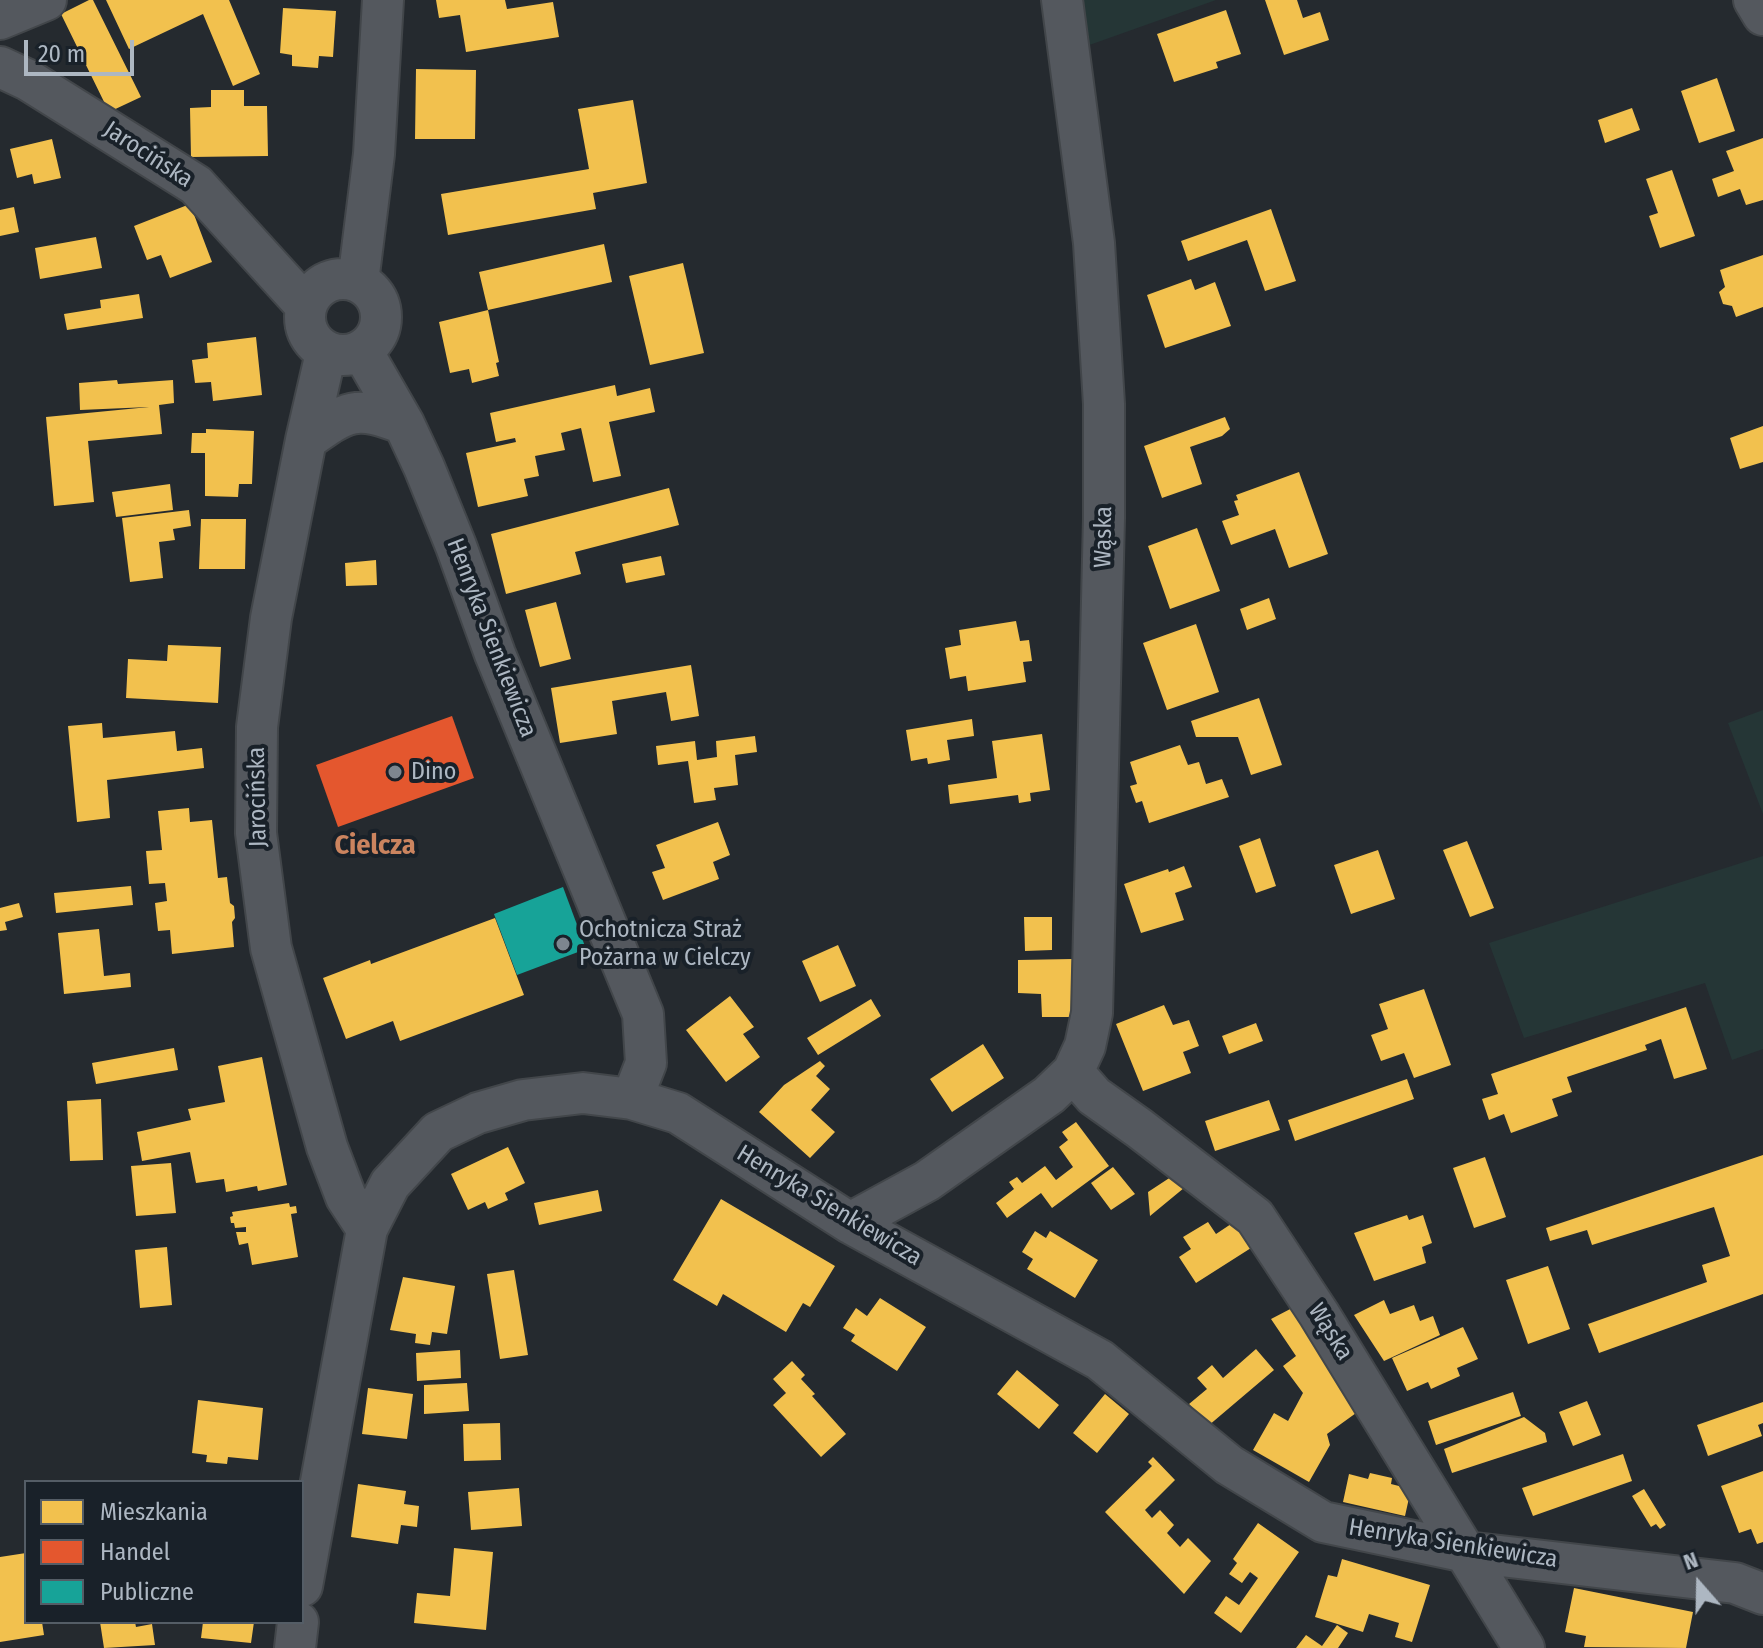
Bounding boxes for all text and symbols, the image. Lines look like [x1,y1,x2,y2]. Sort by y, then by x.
scale bar [28,24,138,74]
text: 20 m [38,40,85,68]
street label: Jarocińska [98,116,198,194]
street label: Wąska [1089,506,1119,568]
street label: Henryka Sienkiewicza [440,534,542,742]
street label: Jarocińska [243,747,273,847]
place label: Dino [411,758,456,786]
marker: Dino [386,763,404,781]
district label: Cielcza [334,829,416,863]
place label: Ochotnicza Straż Pożarna w Cielczy [579,916,751,972]
marker: Ochotnicza Straż Pożarna w Cielczy [554,935,572,953]
street label: Henryka Sienkiewicza [731,1139,927,1273]
street label: Wąska [1301,1298,1359,1366]
legend [24,1480,304,1624]
text: Mieszkania [100,1498,208,1526]
street label: Henryka Sienkiewicza [1347,1513,1559,1575]
text: Handel [100,1538,170,1566]
north arrow [1659,1544,1739,1624]
text: N [1680,1546,1701,1576]
text: Publiczne [100,1578,194,1606]

